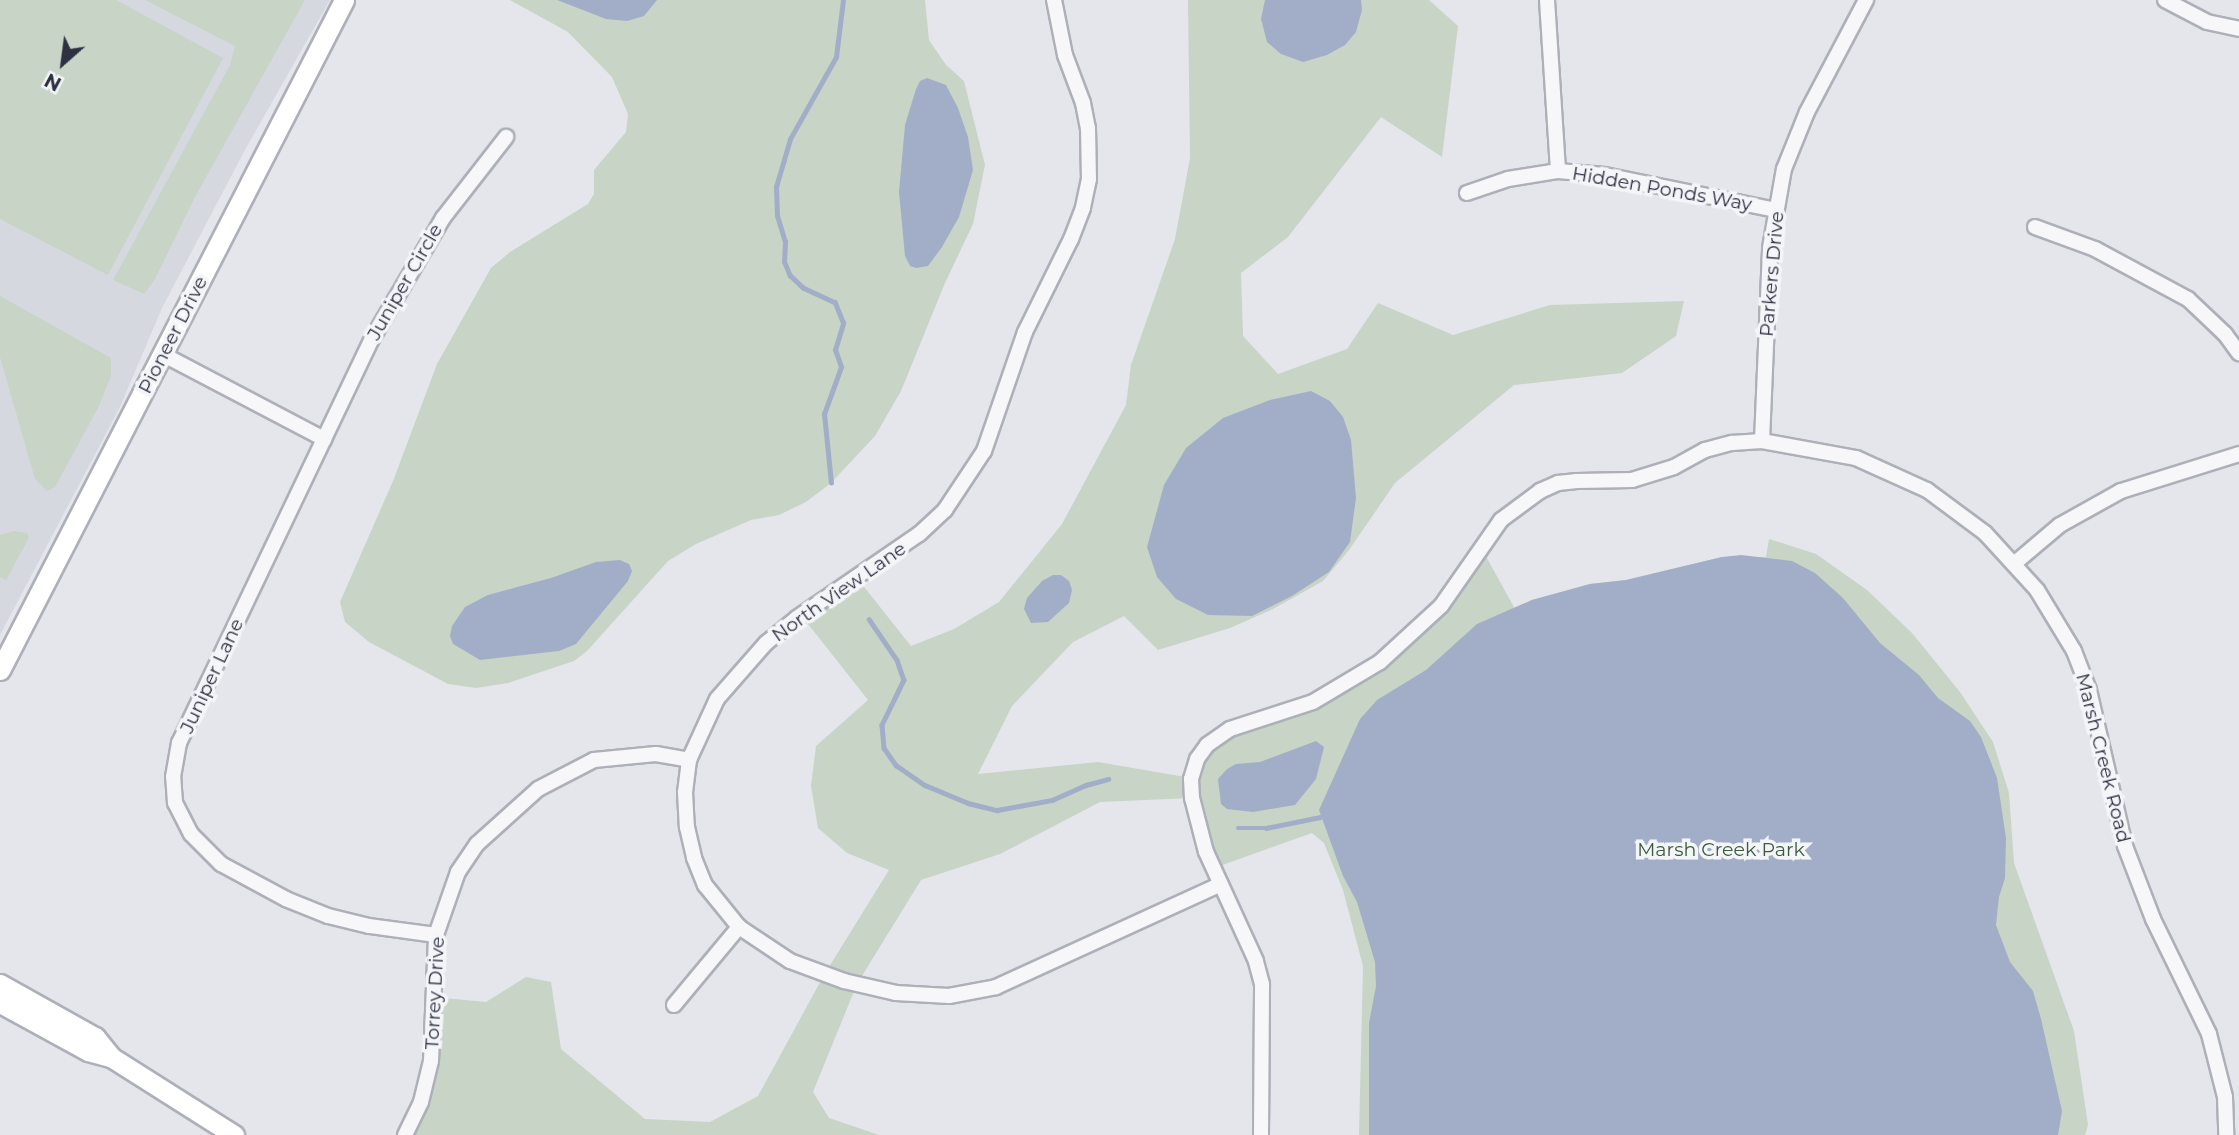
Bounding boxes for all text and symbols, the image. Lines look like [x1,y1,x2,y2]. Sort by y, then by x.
north arrow [28,28,98,98]
text: N [41,68,65,96]
street label: Hidden Ponds Way [1570,162,1754,216]
street label: Parkers Drive [1755,210,1789,338]
street label: Juniper Circle [363,220,447,344]
street label: Pioneer Drive [134,272,212,398]
street label: North View Lane [768,537,910,647]
street label: Juniper Lane [175,615,249,737]
street label: Marsh Creek Road [2071,671,2135,845]
park label: Marsh Creek Park [1637,839,1805,861]
street label: Torrey Drive [421,936,449,1050]

